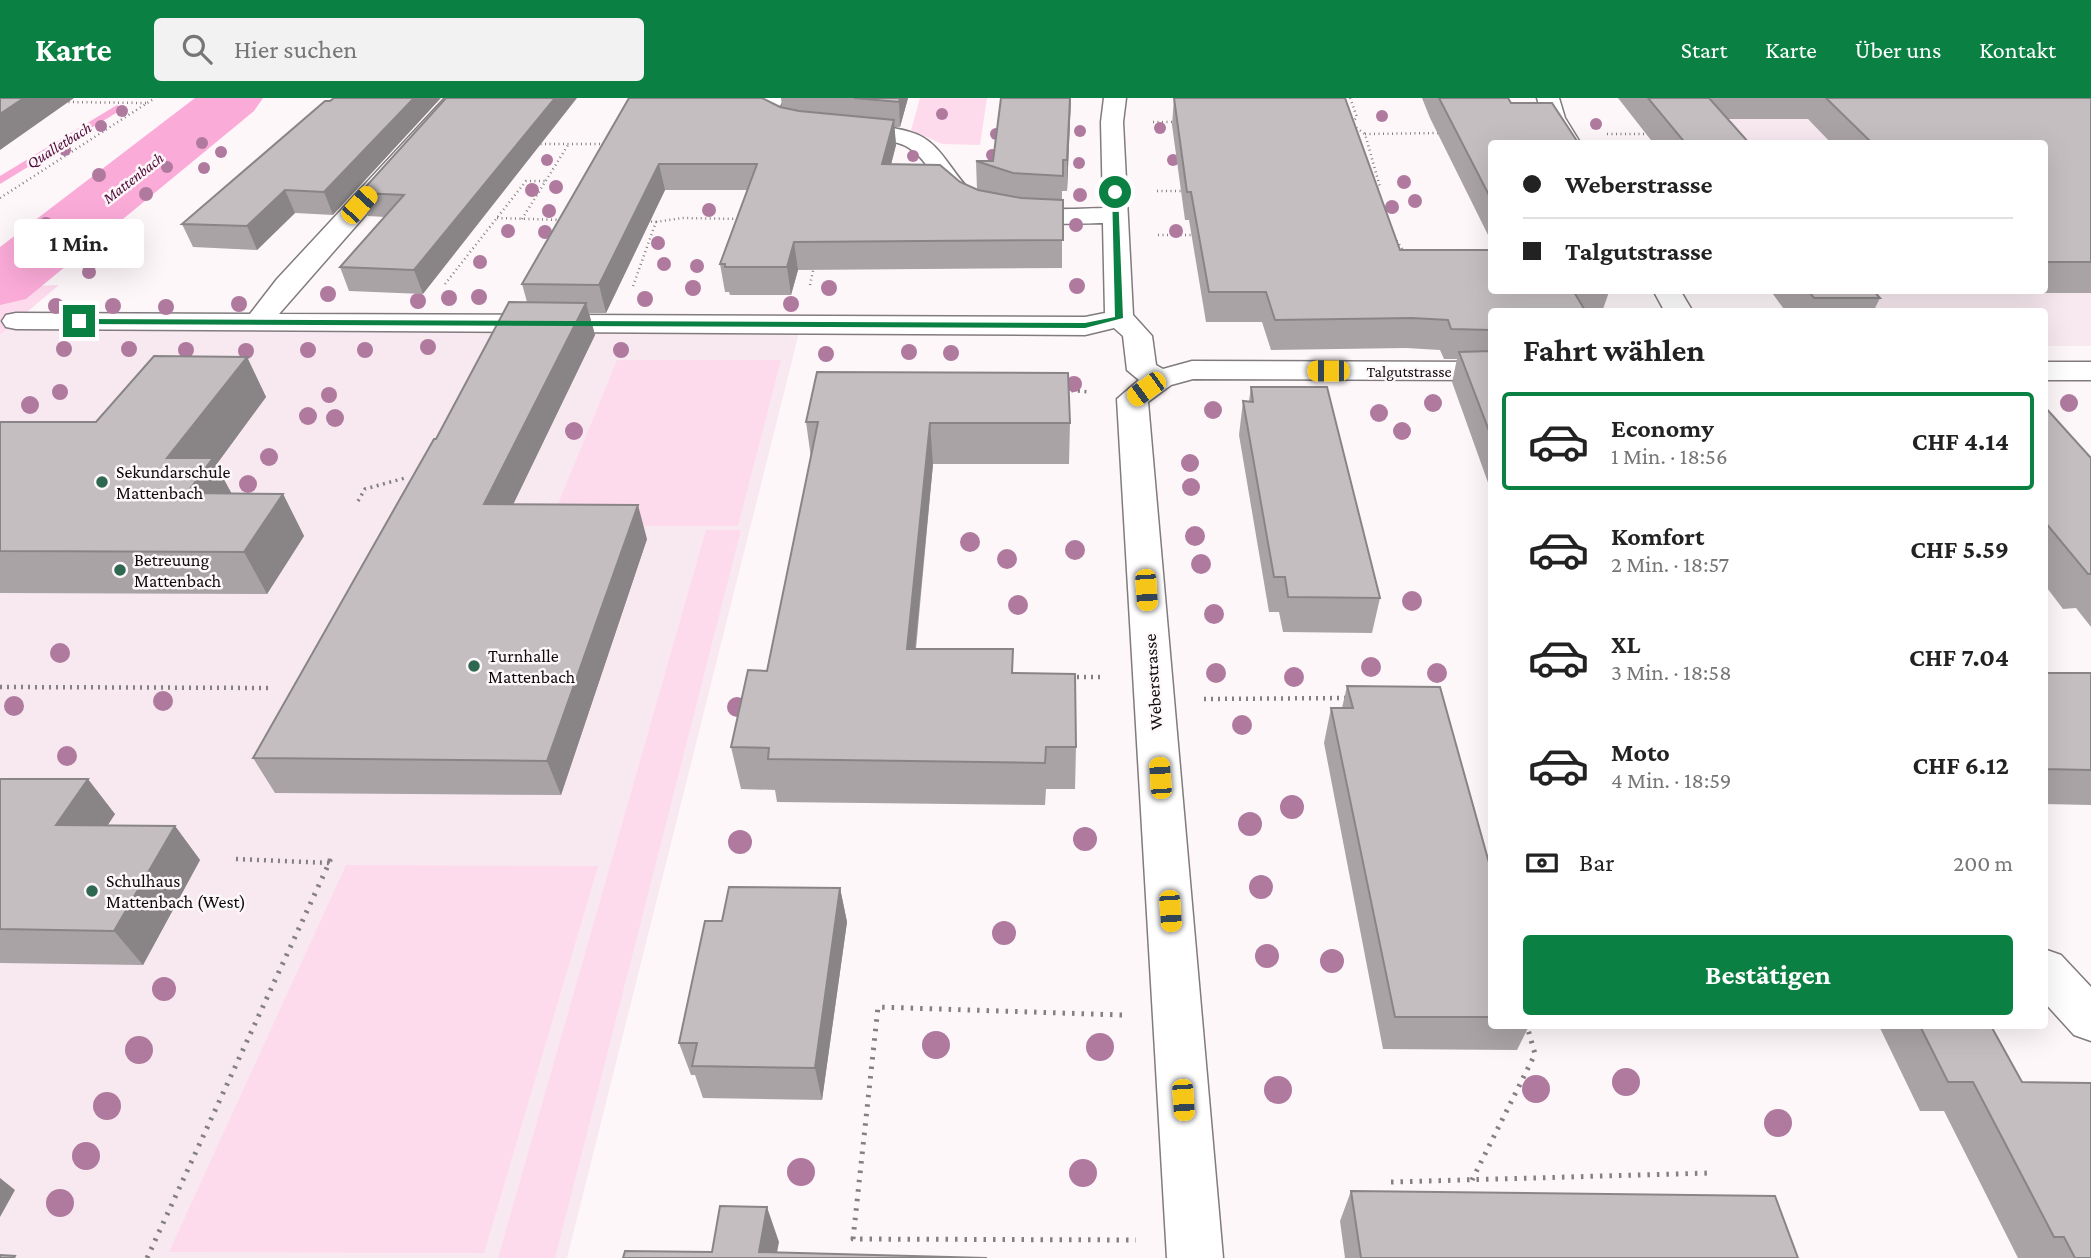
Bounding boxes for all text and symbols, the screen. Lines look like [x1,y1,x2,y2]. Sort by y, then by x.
search box [154,18,644,81]
icon: search [178,30,216,68]
text: Karte [35,31,112,68]
text: Hier suchen [234,35,357,64]
text: Start [1681,36,1727,63]
text: Karte [1765,36,1817,63]
text: Über uns [1855,36,1941,63]
text: Kontakt [1979,36,2056,63]
water label: Qualletbach [24,118,95,171]
water label: Mattenbach [98,149,167,208]
text: Weberstrasse [1565,170,1713,199]
route start [1099,176,1131,208]
car [338,182,381,228]
callout: 1 Min. [14,220,144,268]
text: 1 Min. [49,230,109,256]
text: Talgutstrasse [1565,237,1713,266]
route end [63,305,95,337]
text: Fahrt wählen [1523,332,1705,368]
car [1308,361,1350,382]
street label: Talgutstrasse [1366,363,1452,381]
car [1123,368,1170,410]
icon: car [1527,410,1590,473]
text: Economy [1611,414,1714,443]
text: CHF 4.14 [1912,427,2009,456]
text: 1 Min. · 18:56 [1611,443,1728,469]
place label: Sekundarschule Mattenbach [116,462,231,503]
marker: Sekundarschule Mattenbach [94,474,110,490]
icon: car [1527,518,1590,581]
text: Komfort [1611,522,1704,551]
text: CHF 5.59 [1910,535,2009,564]
place label: Betreuung Mattenbach [134,550,222,591]
text: 2 Min. · 18:57 [1611,551,1729,577]
marker: Betreuung Mattenbach [112,562,128,578]
car [1135,568,1158,612]
icon: car [1527,626,1590,689]
text: XL [1611,630,1640,659]
street label: Weberstrasse [1140,633,1166,731]
text: CHF 7.04 [1909,643,2009,672]
place label: Turnhalle Mattenbach [488,646,576,687]
marker: Turnhalle Mattenbach [466,658,482,674]
text: 3 Min. · 18:58 [1611,659,1732,685]
icon: car [1527,734,1590,797]
text: Moto [1611,738,1670,767]
text: CHF 6.12 [1913,751,2009,780]
car [1149,756,1172,800]
text: 4 Min. · 18:59 [1611,767,1731,793]
icon: cash [1523,844,1561,882]
text: Bar [1579,848,1615,877]
text: 200 m [1953,850,2013,876]
place label: Schulhaus Mattenbach (West) [106,871,246,913]
marker: Schulhaus Mattenbach (West) [84,883,100,899]
car [1159,889,1182,933]
button: Bestätigen [1523,935,2013,1015]
car [1172,1078,1195,1122]

